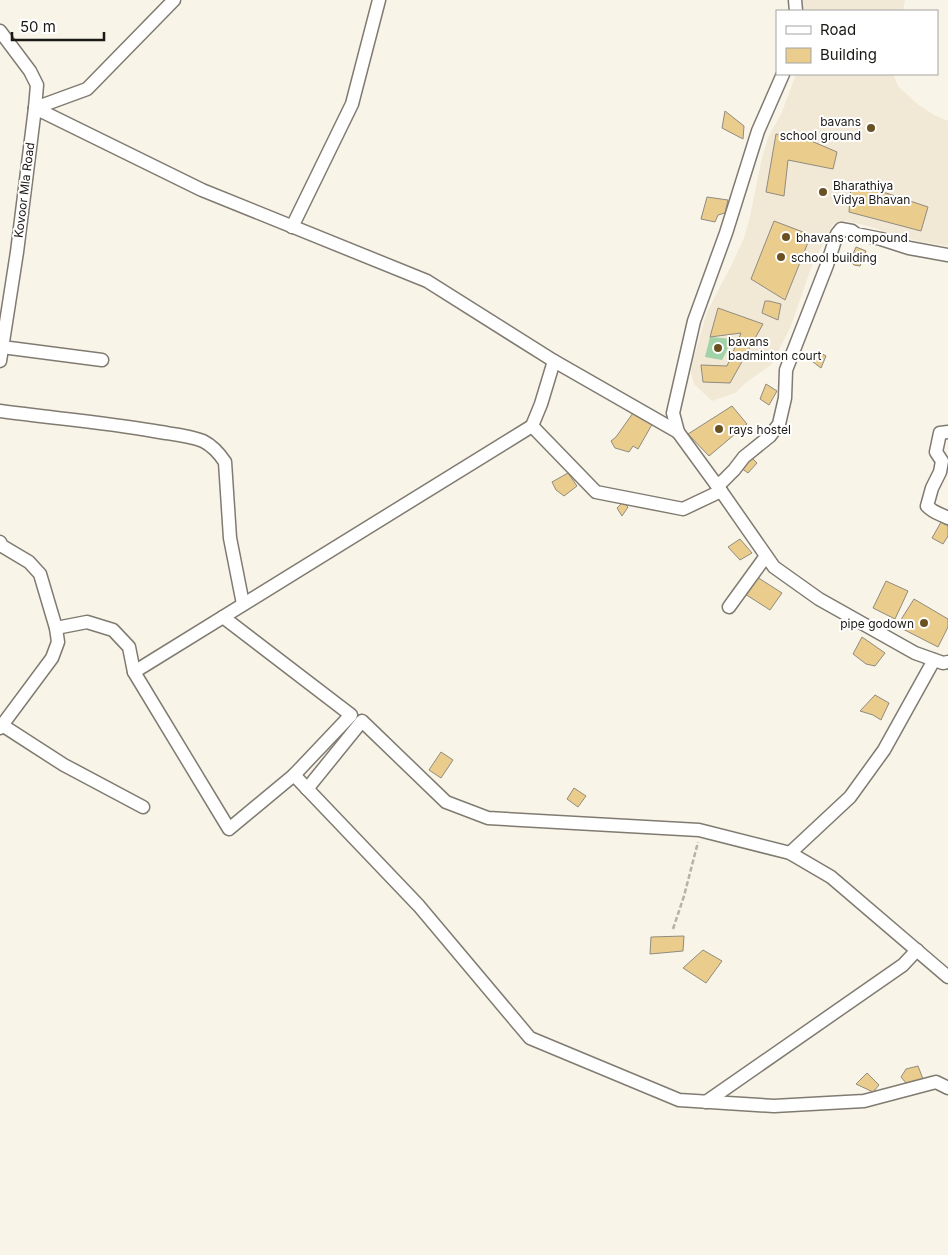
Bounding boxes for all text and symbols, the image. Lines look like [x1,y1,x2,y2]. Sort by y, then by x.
scale bar [12,10,105,42]
legend [776,10,938,75]
text: 50 m [20,17,56,36]
text: Road [820,20,856,39]
text: Building [820,45,877,64]
place label: bavans school ground [780,114,861,143]
marker: bavans school ground [865,122,877,134]
street label: Kovoor Mla Road [11,141,37,239]
place label: Bharathiya Vidya Bhavan [833,178,910,207]
marker: Bharathiya Vidya Bhavan [817,186,829,198]
place label: bhavans compound [796,230,908,245]
marker: bhavans compound [780,231,792,243]
place label: school building [791,250,877,265]
marker: school building [775,251,787,263]
place label: bavans badminton court [728,334,821,363]
marker: bavans badminton court [712,342,724,354]
place label: rays hostel [729,422,791,437]
marker: rays hostel [713,423,725,435]
place label: pipe godown [840,616,914,631]
marker: pipe godown [918,617,930,629]

